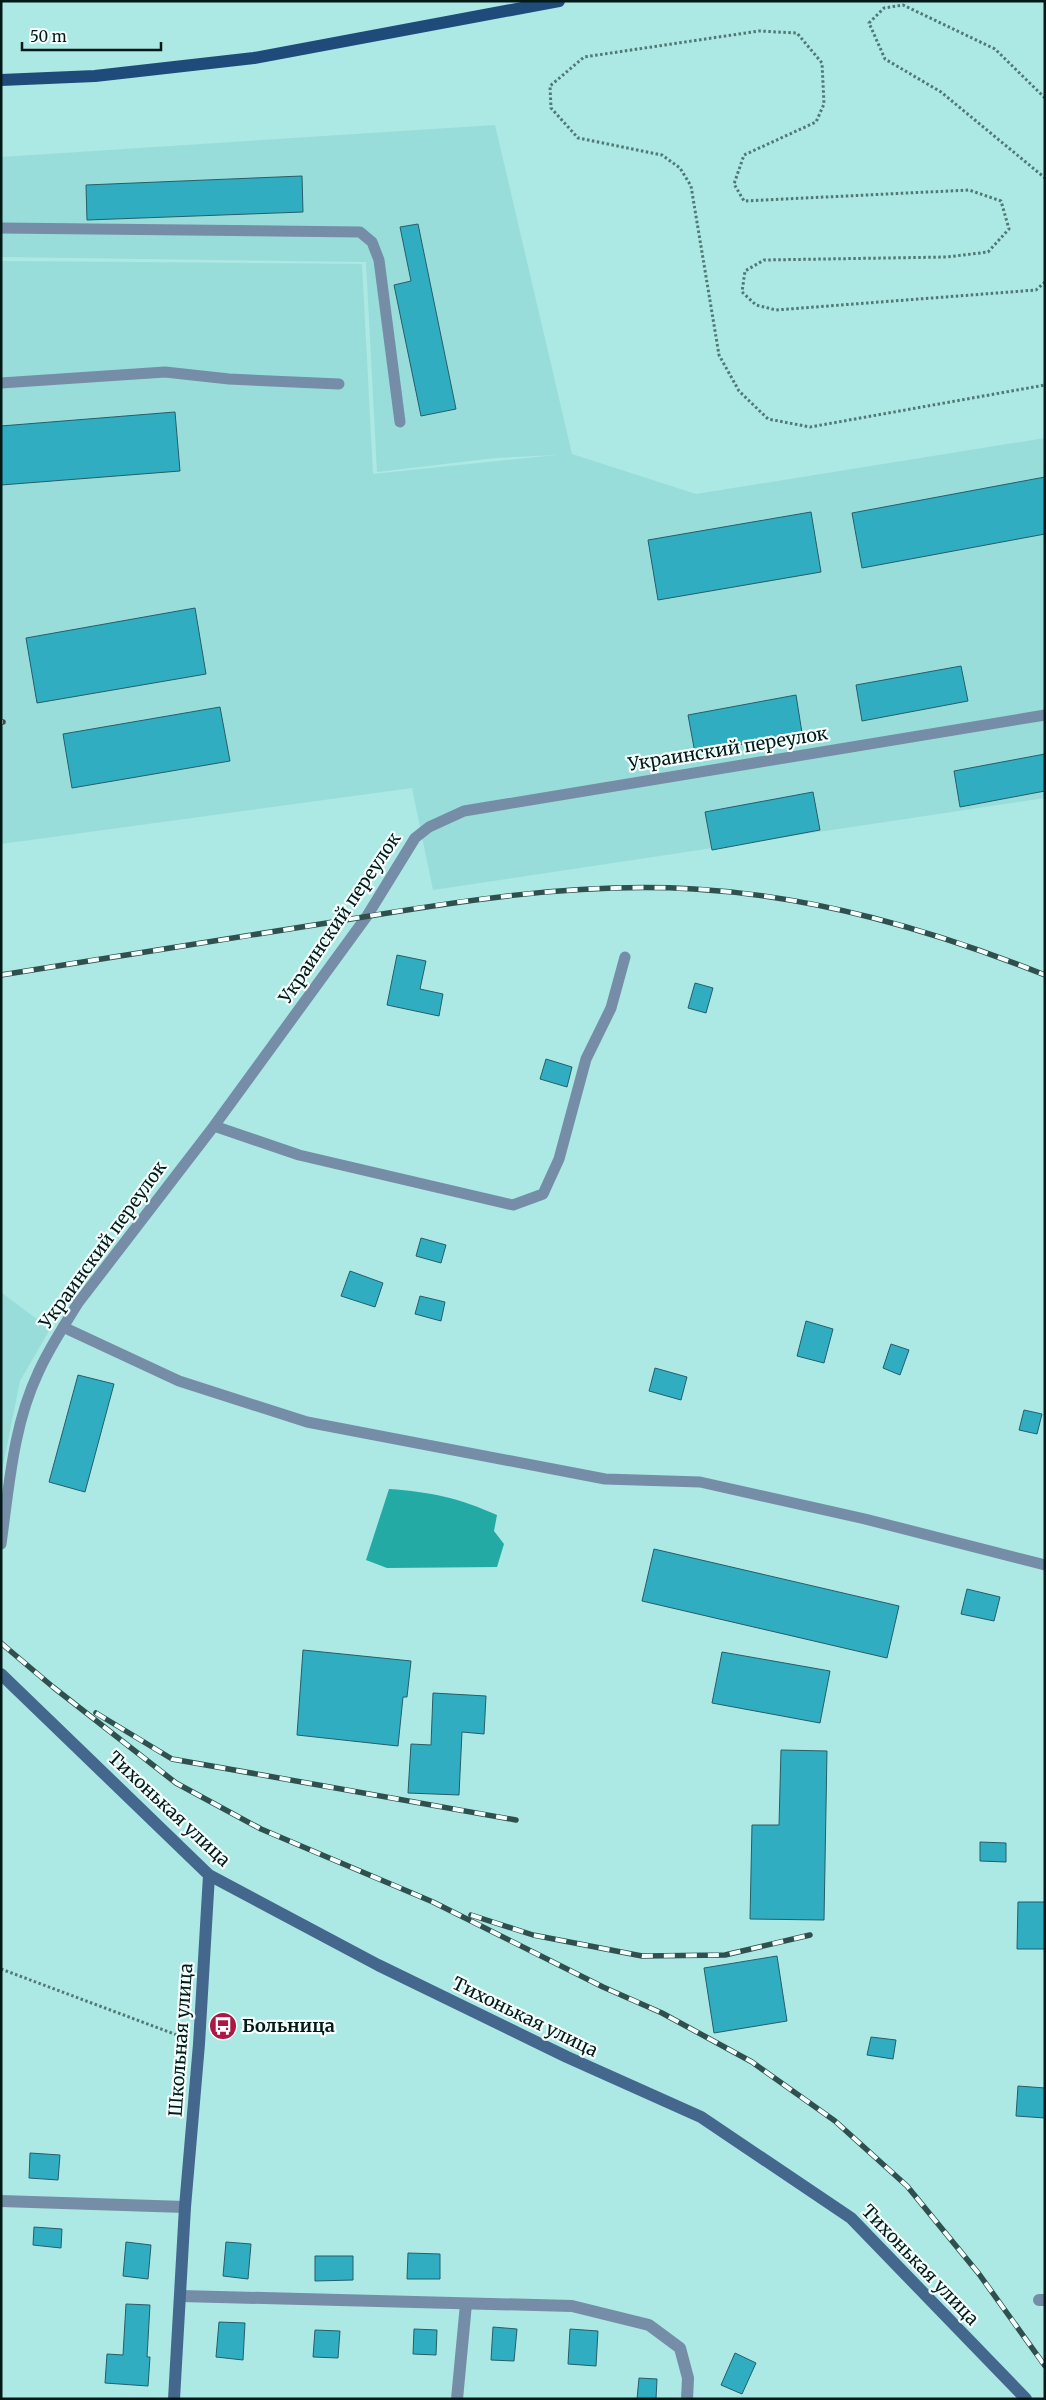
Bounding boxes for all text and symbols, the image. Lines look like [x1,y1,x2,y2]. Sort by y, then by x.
scale bar [22,20,161,52]
text: 50 m [30,27,67,46]
street label: Украинский переулок [625,721,830,776]
street label: Украинский переулок [273,827,406,1009]
street label: Украинский переулок [33,1156,172,1334]
street label: Тихонькая улица [103,1746,236,1872]
street label: Школьная улица [164,1962,197,2118]
street label: Тихонькая улица [449,1971,602,2062]
bus stop icon: Больница [208,2011,238,2041]
place label: Больница [242,2014,335,2037]
street label: Тихонькая улица [857,2199,984,2330]

